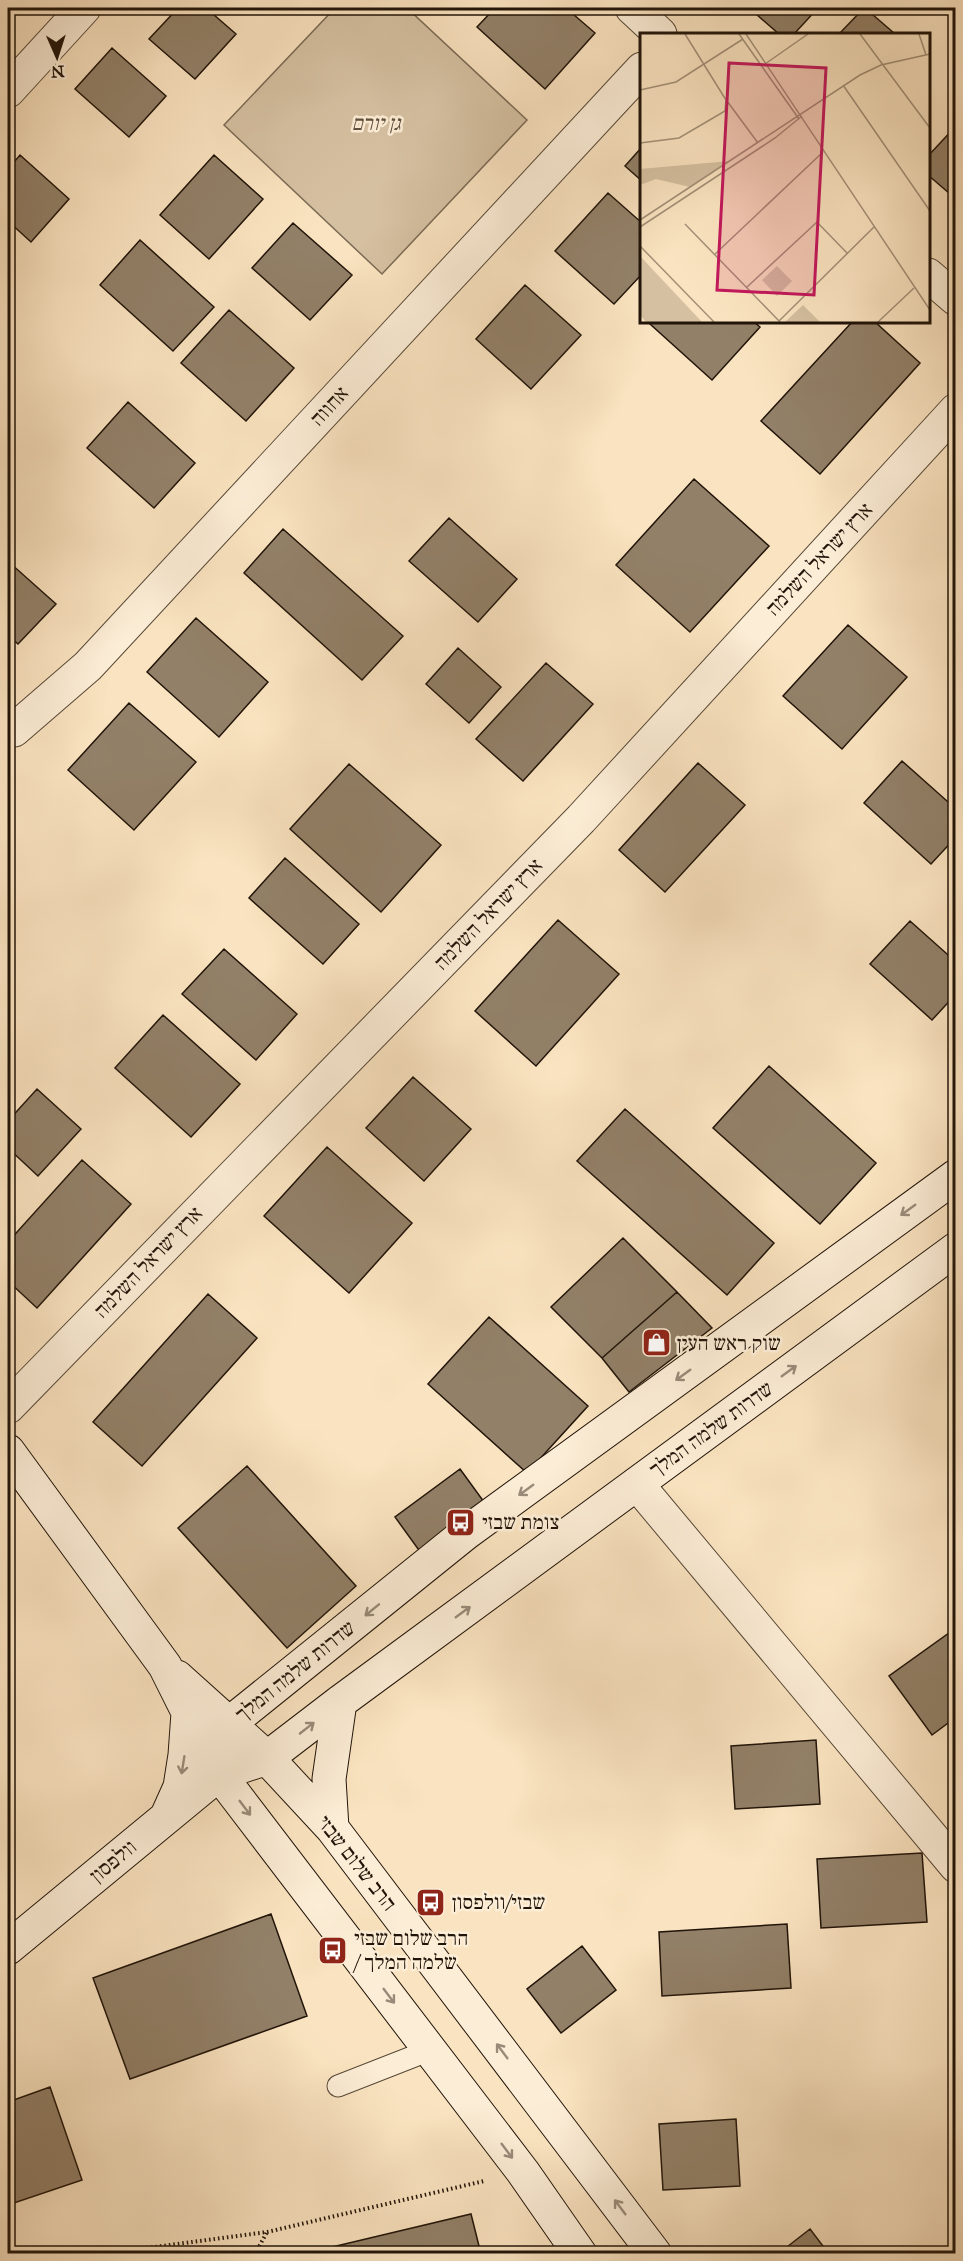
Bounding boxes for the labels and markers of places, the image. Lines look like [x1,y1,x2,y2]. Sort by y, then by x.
shop icon: שוק ראש העין [640,1327,672,1359]
place label: שוק ראש העין [677,1330,781,1356]
bus stop icon: צומת שבזי [445,1506,477,1538]
place label: צומת שבזי [482,1509,560,1535]
bus stop icon: שבזי/וולפסון [415,1886,447,1918]
place label: שבזי/וולפסון [452,1889,545,1915]
place label: הרב שלום שבזי / שלמה המלך [352,1925,468,1975]
bus stop icon: הרב שלום שבזי / שלמה המלך [317,1934,349,1966]

